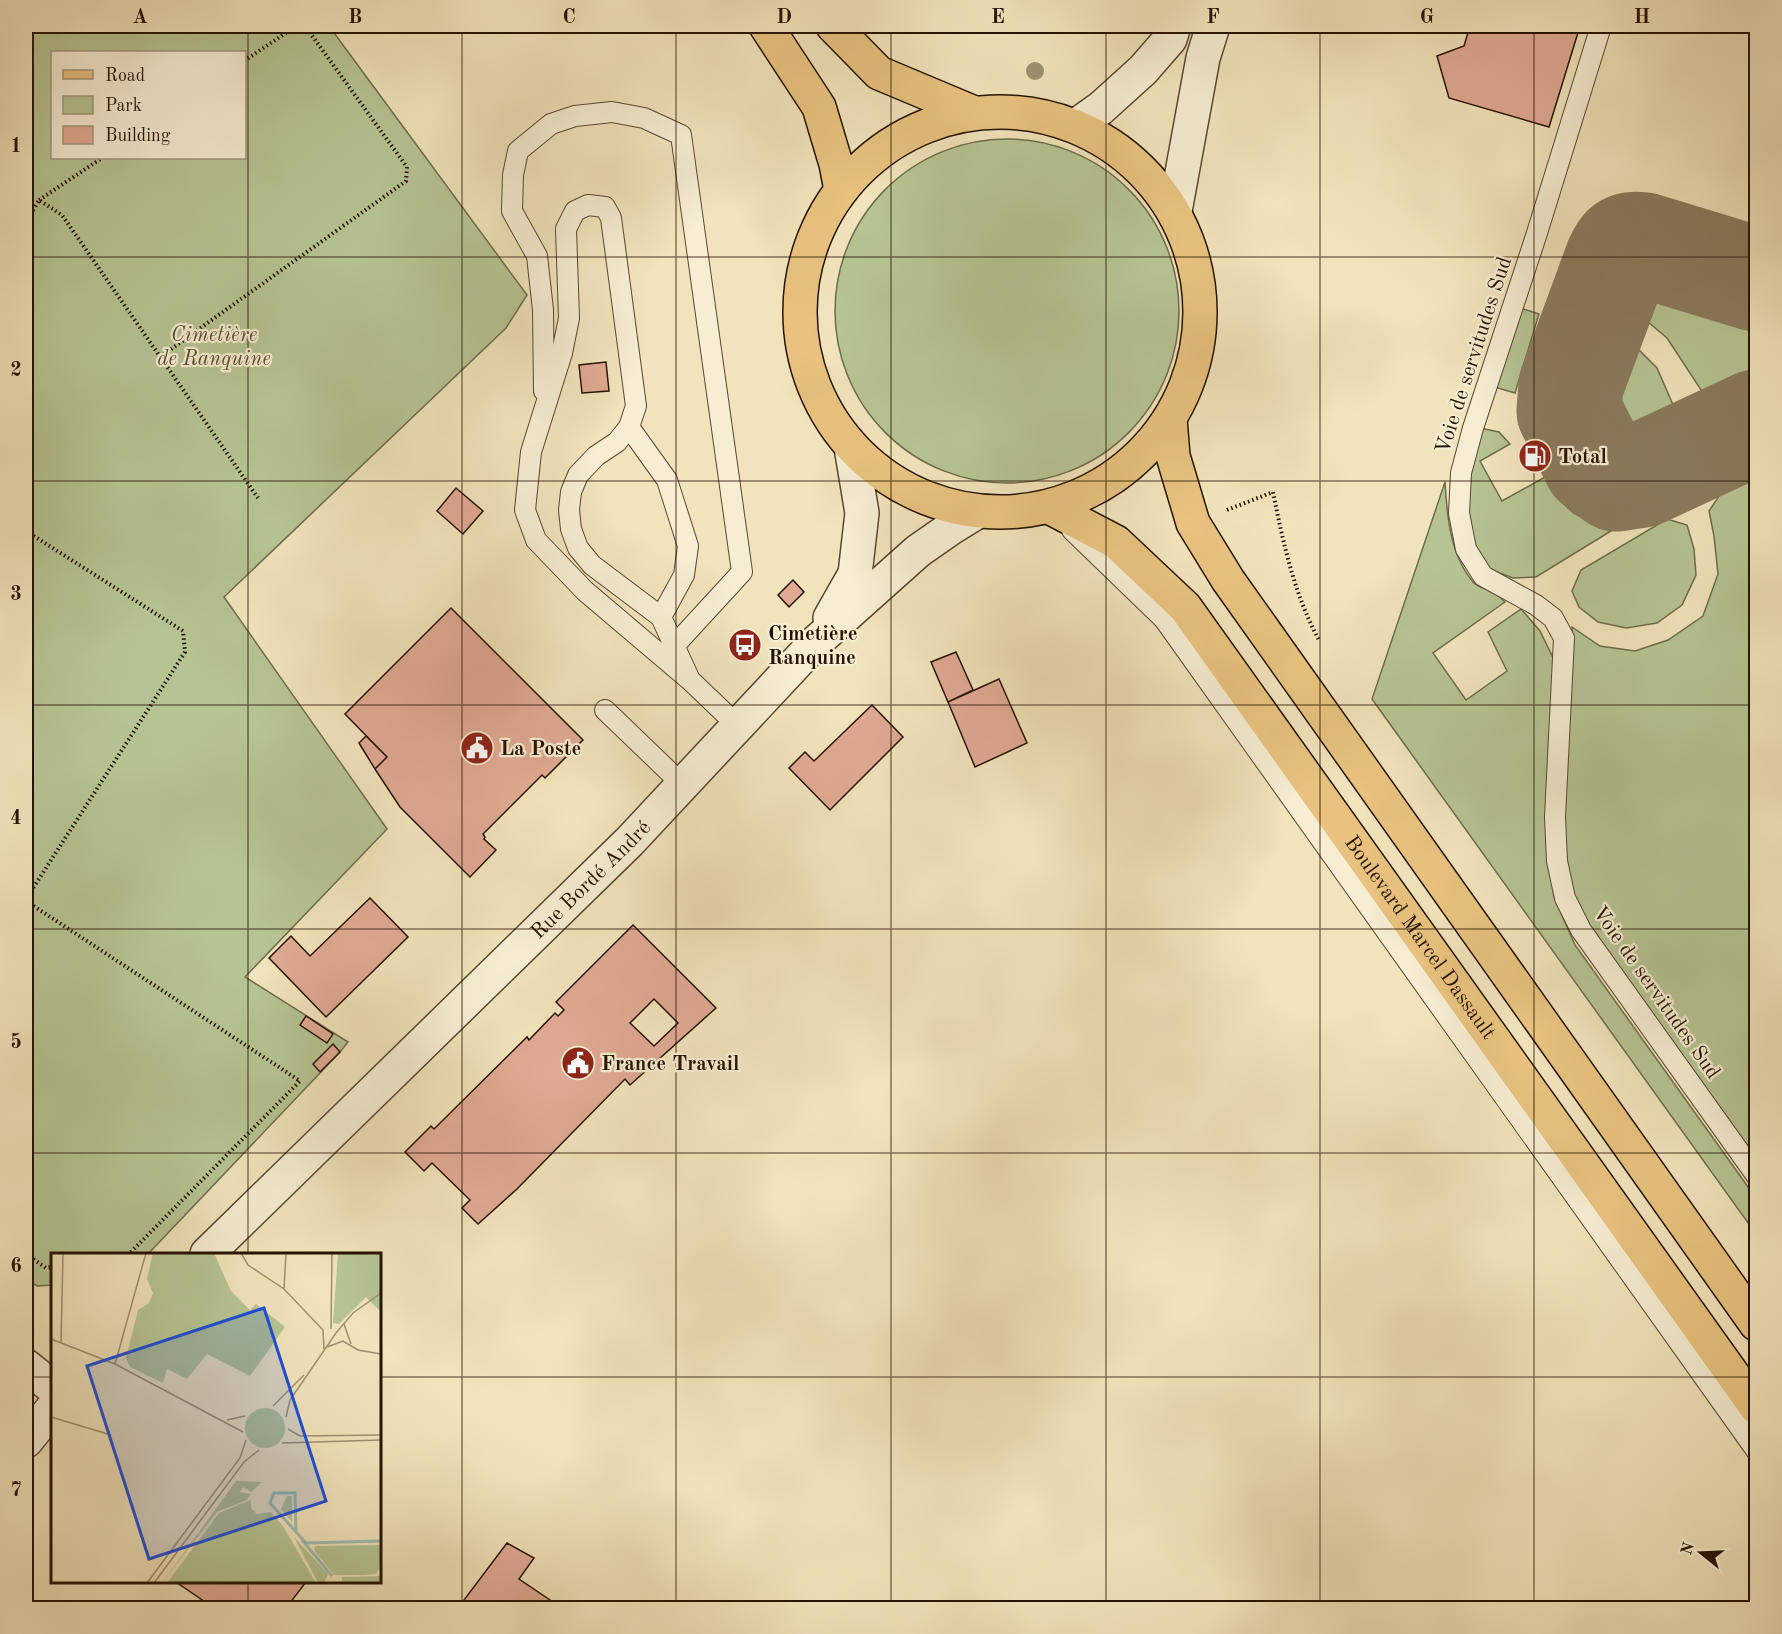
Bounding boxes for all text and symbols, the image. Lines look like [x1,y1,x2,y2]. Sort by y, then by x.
text: A [132,8,148,28]
text: B [348,8,362,28]
text: C [562,8,576,28]
text: D [776,8,792,28]
text: E [991,8,1005,28]
text: F [1206,8,1220,28]
text: G [1420,8,1434,28]
text: H [1634,8,1650,28]
legend [51,51,246,159]
text: Road [105,67,145,85]
text: Park [105,97,142,115]
text: Building [105,127,171,145]
text: 1 [10,137,22,157]
street label: Voie de servitudes Sud [1433,254,1516,457]
park label: Cimetière de Ranquine [157,325,271,370]
text: 2 [10,361,22,381]
fuel station icon: Total [1517,438,1553,474]
place label: Total [1558,447,1607,468]
text: 3 [10,585,22,605]
place label: Cimetière Ranquine [768,624,858,669]
bus stop icon: Cimetière Ranquine [727,627,763,663]
public building icon: La Poste [459,730,495,766]
place label: La Poste [500,739,581,760]
text: 4 [10,809,22,829]
street label: Rue Bordé André [528,817,655,944]
street label: Boulevard Marcel Dassault [1340,832,1499,1044]
street label: Voie de servitudes Sud [1588,903,1723,1083]
text: 5 [10,1032,22,1053]
public building icon: France Travail [560,1045,596,1081]
place label: France Travail [601,1054,740,1075]
inset map [51,1253,381,1583]
text: 6 [10,1257,22,1277]
text: 7 [10,1481,22,1501]
north arrow [1671,1523,1731,1583]
text: N [1679,1540,1698,1557]

